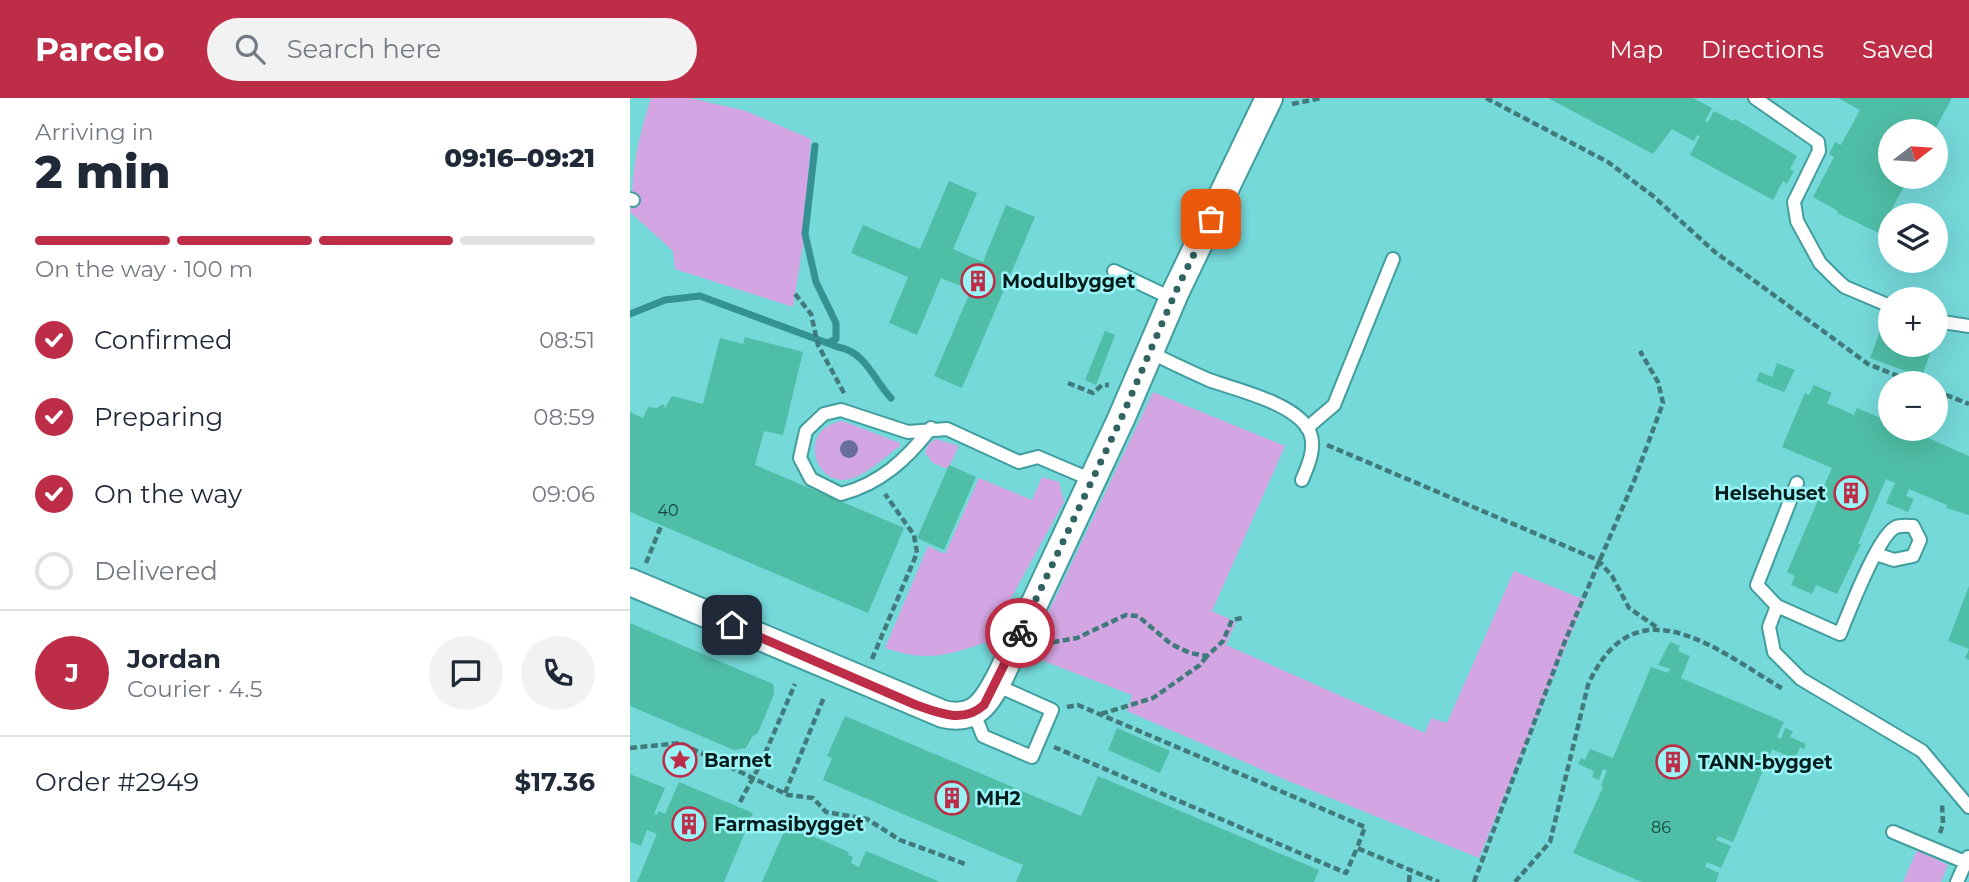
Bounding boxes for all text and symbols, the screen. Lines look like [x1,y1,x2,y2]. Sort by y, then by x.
search box [207,18,697,81]
text: Parcelo [35,29,165,69]
icon: search [231,30,269,68]
text: Search here [287,33,441,65]
text: Map [1610,35,1663,64]
text: Directions [1701,35,1824,64]
text: Saved [1862,35,1934,64]
text: Arriving in [35,118,154,146]
north arrow [1878,119,1948,189]
map controls [1878,119,1948,441]
text: 09:16–09:21 [444,142,595,174]
text: 2 min [35,143,170,200]
pin [1181,189,1241,249]
icon: bag [1192,200,1230,238]
button: layers [1878,203,1948,273]
text: On the way · 100 m [35,255,253,283]
building icon: Modulbygget [959,262,997,300]
place label: Modulbygget [1002,270,1135,293]
button: + [1878,287,1948,357]
icon: check [35,321,73,359]
text: Confirmed [94,324,233,356]
text: 08:51 [539,326,595,354]
button: − [1878,371,1948,441]
icon: check [35,398,73,436]
text: Preparing [94,401,223,433]
text: 08:59 [533,403,595,431]
building icon: Helsehuset [1832,474,1870,512]
icon: check [35,475,73,513]
text: On the way [94,478,242,510]
text: 09:06 [532,480,595,508]
place label: Helsehuset [1714,482,1826,505]
house number: 40 [657,501,679,520]
text: Delivered [94,555,218,587]
pin [702,595,762,655]
courier [985,598,1055,668]
icon: home [713,606,751,644]
icon: bike [1001,614,1039,652]
button: chat [429,636,503,710]
button: phone [521,636,595,710]
text: Jordan [127,643,221,675]
text: J [65,657,79,689]
text: Courier · 4.5 [127,675,262,703]
place icon: Barnet [661,741,699,779]
building icon: TANN-bygget [1654,743,1692,781]
place label: Barnet [704,749,772,772]
place label: TANN-bygget [1698,751,1832,774]
text: Order #2949 [35,766,199,798]
text: $17.36 [515,766,595,798]
building icon: MH2 [933,779,971,817]
place label: MH2 [976,787,1021,810]
building icon: Farmasibygget [670,805,708,843]
place label: Farmasibygget [714,813,864,836]
house number: 86 [1651,818,1671,837]

